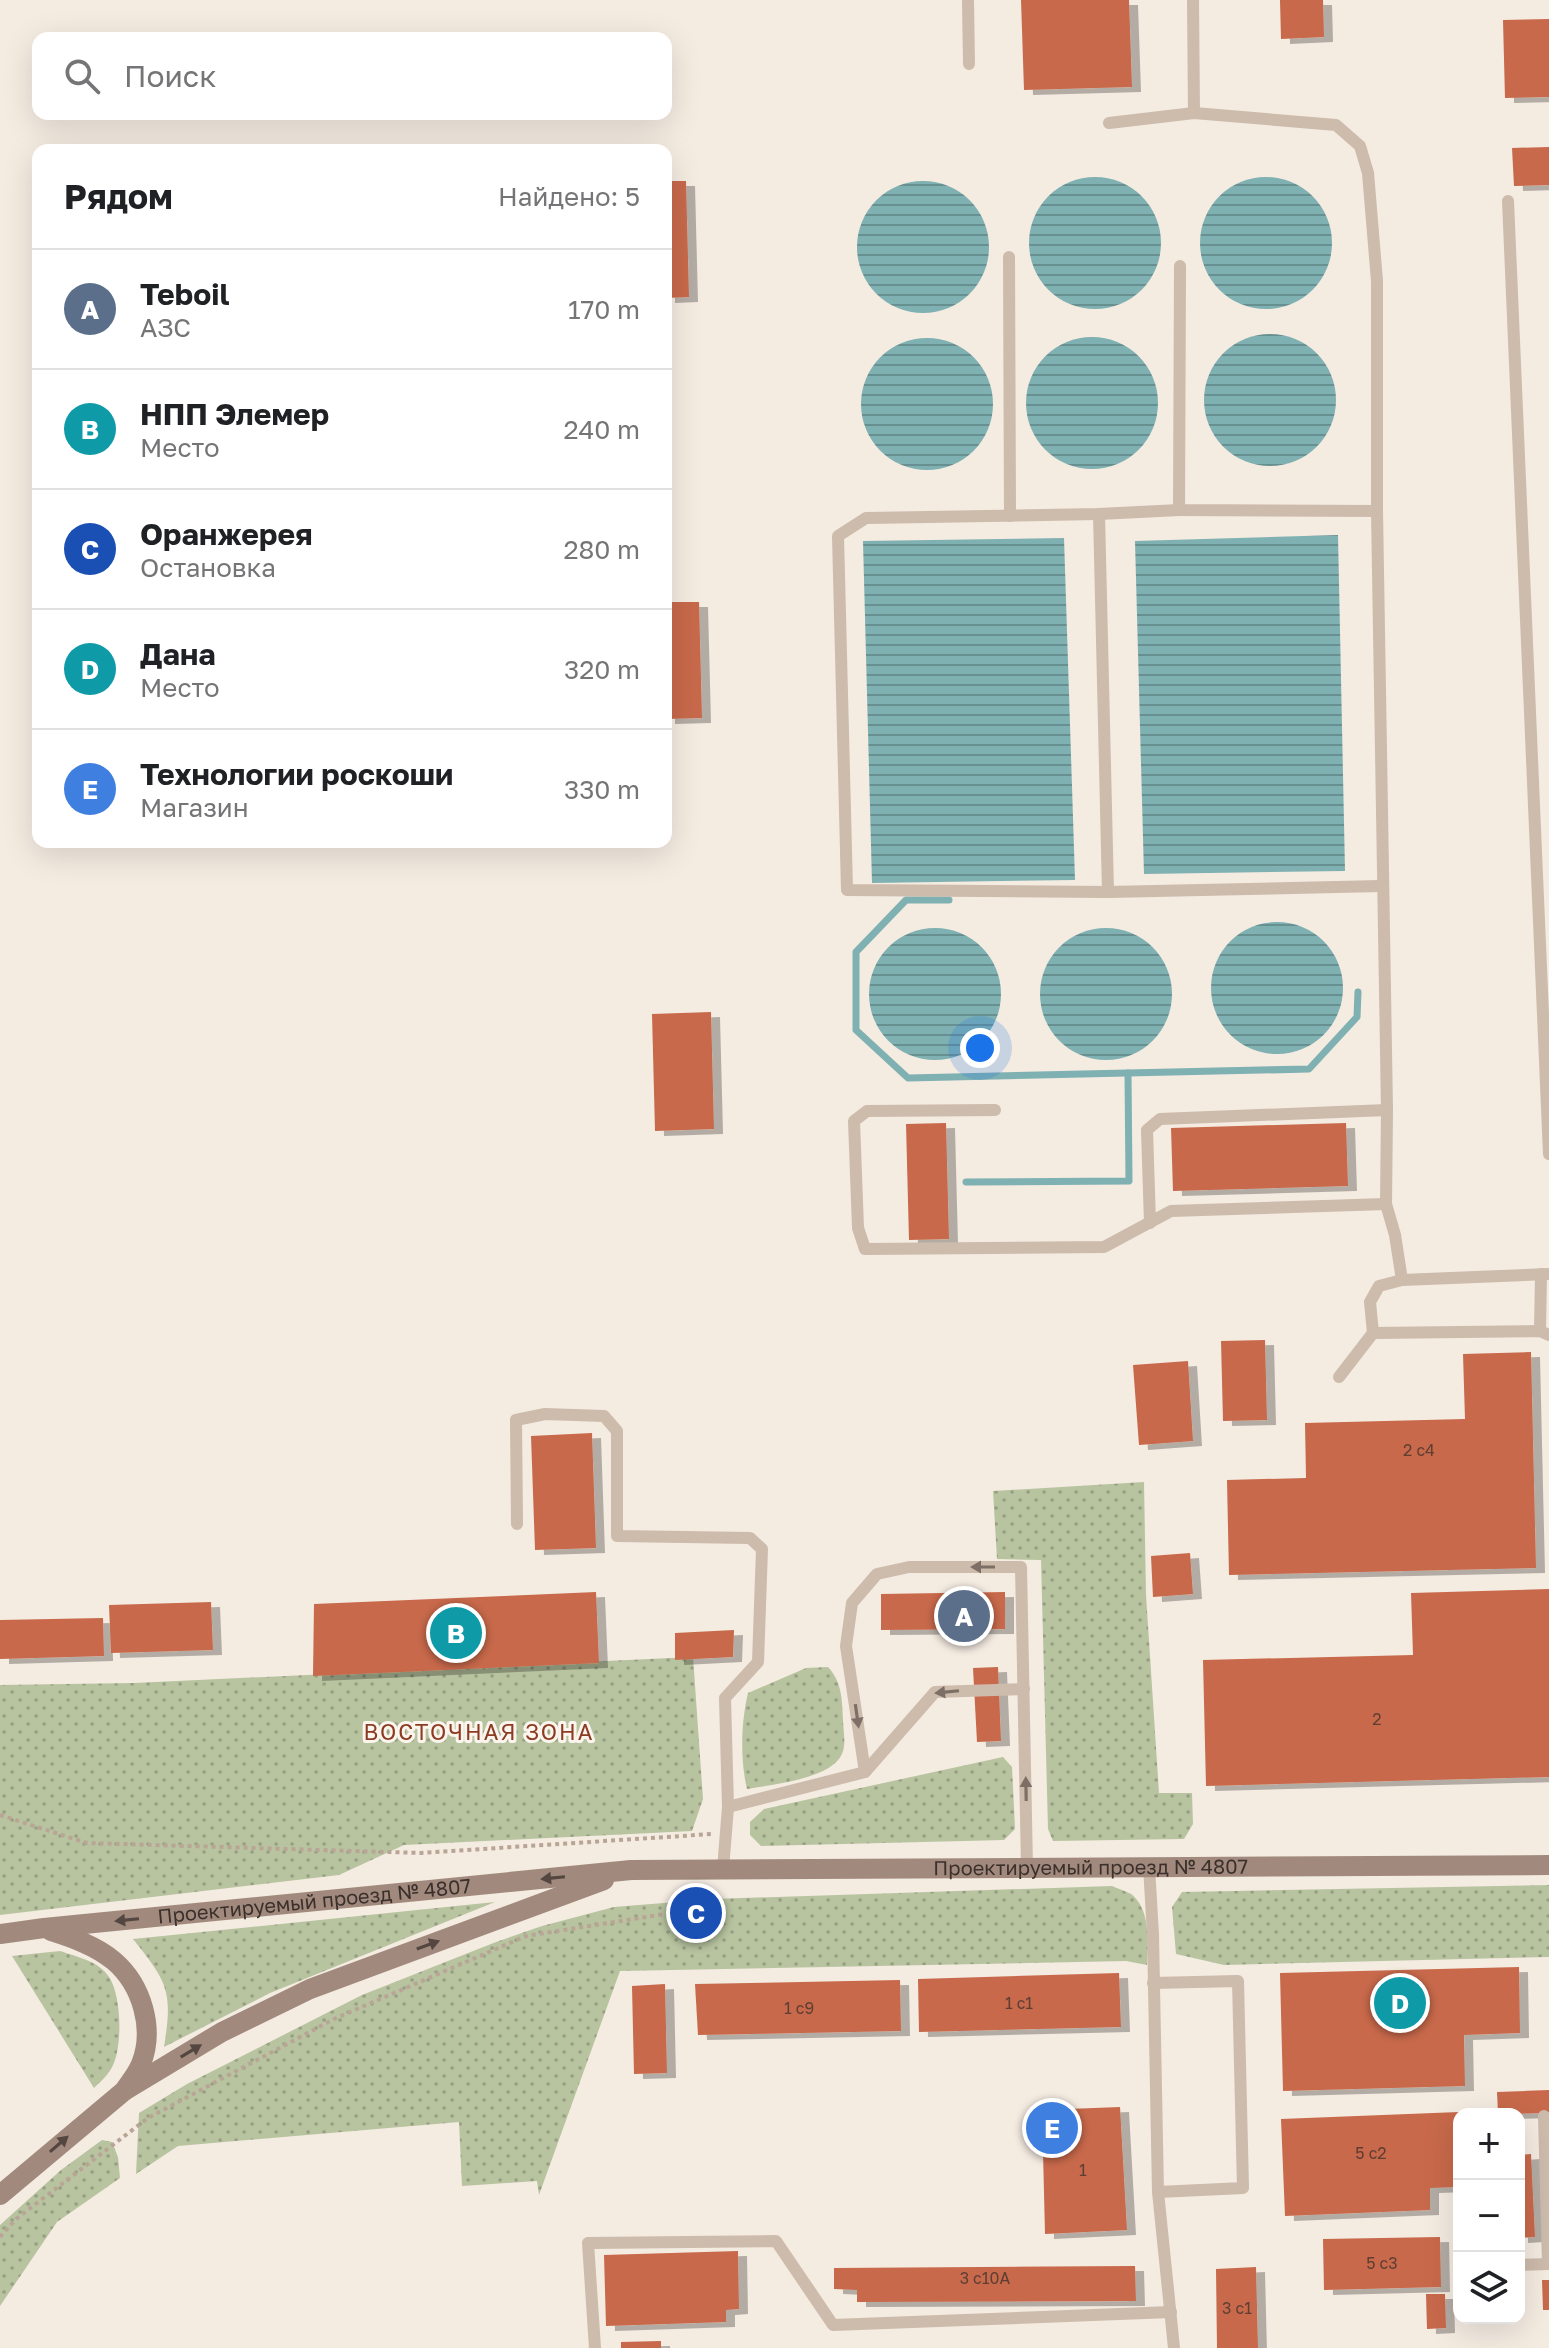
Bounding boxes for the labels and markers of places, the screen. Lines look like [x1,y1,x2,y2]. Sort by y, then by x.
pin: A [938,1586,990,1646]
pin: B [430,1603,482,1663]
pin: C [670,1883,722,1943]
pin: D [1374,1973,1426,2033]
pin: E [1026,2098,1078,2158]

